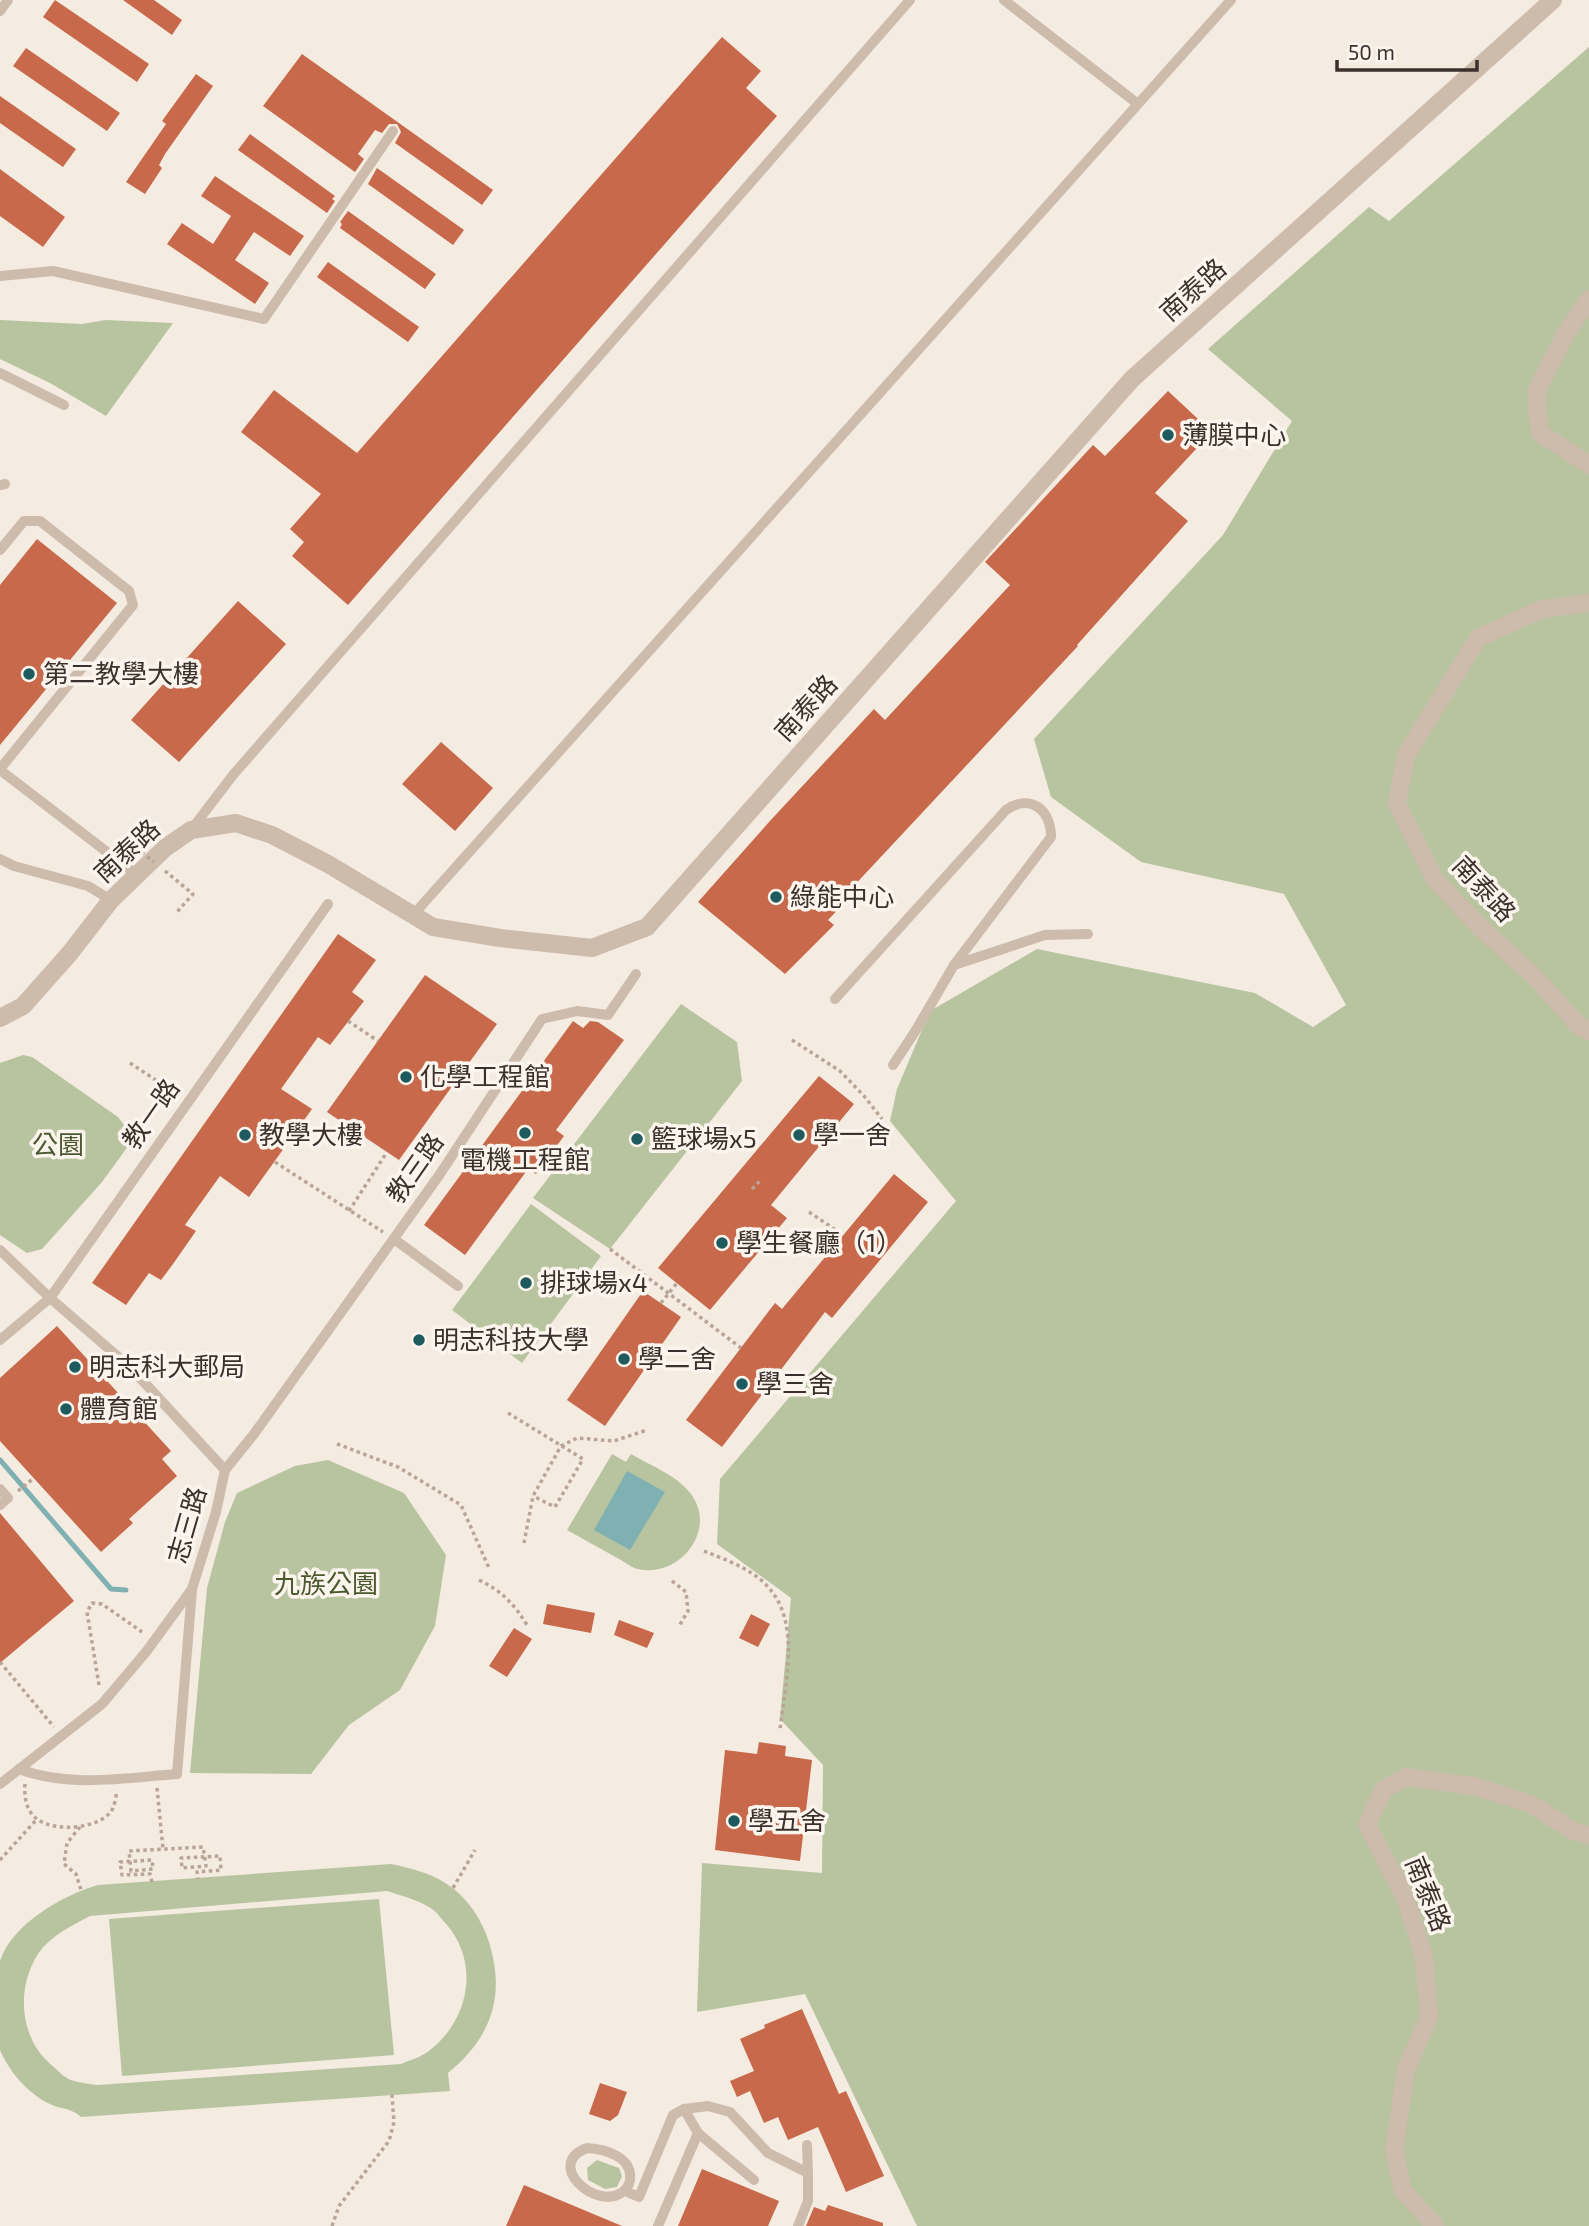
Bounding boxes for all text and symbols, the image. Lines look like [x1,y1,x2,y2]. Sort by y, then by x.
scale bar [1337,28,1477,72]
text: 50 m [1348,39,1395,64]
street label: 南泰路 [1153,251,1231,327]
place label: 薄膜中心 [1182,418,1286,449]
marker: 薄膜中心 [1160,427,1176,443]
place label: 第二教學大樓 [43,657,199,688]
marker: 第二教學大樓 [21,666,37,682]
street label: 南泰路 [767,668,843,746]
street label: 南泰路 [87,812,165,888]
street label: 南泰路 [1447,849,1523,927]
place label: 綠能中心 [790,880,894,911]
marker: 綠能中心 [768,889,784,905]
place label: 化學工程館 [420,1060,550,1091]
marker: 化學工程館 [398,1069,414,1085]
street label: 教一路 [115,1072,185,1154]
place label: 教學大樓 [259,1118,363,1149]
place label: 學一舍 [813,1118,891,1149]
place label: 籃球場x5 [651,1122,757,1153]
marker: 電機工程館 [517,1125,533,1141]
street label: 教三路 [379,1126,449,1208]
marker: 教學大樓 [237,1127,253,1143]
marker: 學一舍 [791,1127,807,1143]
park label: 公園 [32,1128,84,1159]
marker: 籃球場x5 [629,1131,645,1147]
place label: 電機工程館 [460,1143,590,1174]
place label: 學生餐廳（1） [736,1226,902,1257]
marker: 學生餐廳（1） [714,1235,730,1251]
place label: 排球場x4 [540,1266,648,1297]
marker: 排球場x4 [518,1275,534,1291]
place label: 明志科技大學 [433,1323,589,1354]
marker: 明志科技大學 [411,1332,427,1348]
place label: 學二舍 [638,1342,716,1373]
place label: 明志科大郵局 [89,1350,245,1381]
marker: 學二舍 [616,1351,632,1367]
marker: 明志科大郵局 [67,1359,83,1375]
place label: 學三舍 [756,1367,834,1398]
marker: 學三舍 [734,1376,750,1392]
place label: 體育館 [80,1392,158,1423]
marker: 體育館 [58,1401,74,1417]
street label: 志三路 [160,1483,211,1566]
park label: 九族公園 [274,1567,378,1598]
place label: 學五舍 [748,1804,826,1835]
marker: 學五舍 [726,1813,742,1829]
street label: 南泰路 [1400,1851,1458,1935]

